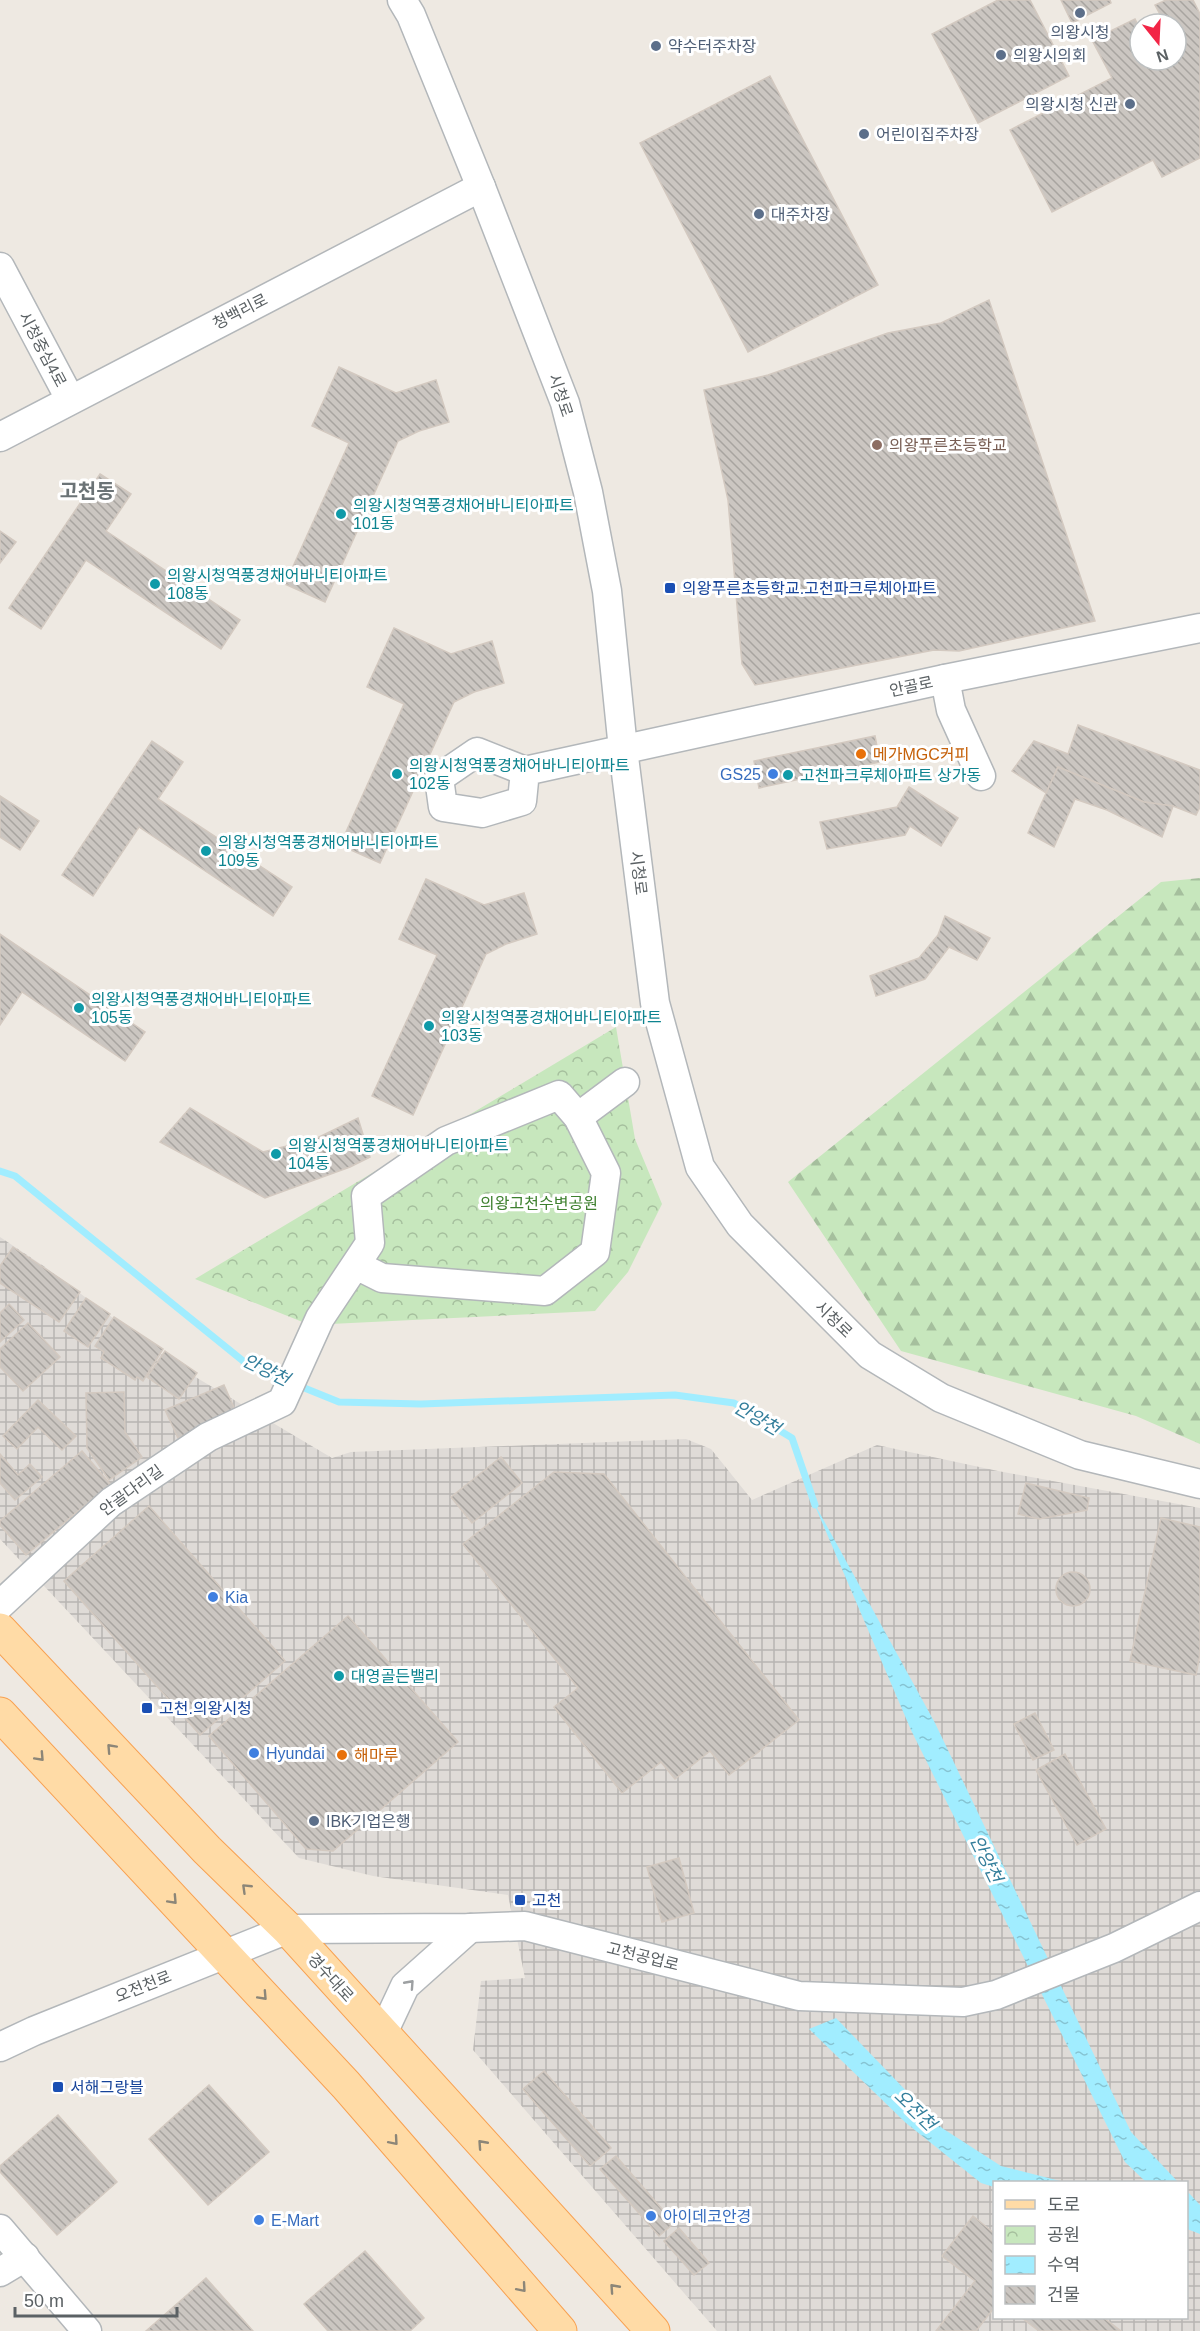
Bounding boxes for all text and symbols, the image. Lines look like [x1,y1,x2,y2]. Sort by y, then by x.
marker: 의왕시청 [1073,6,1087,20]
north arrow [1128,12,1188,72]
place label: 의왕시청 [1051,24,1109,41]
place label: 약수터주차장 [668,38,757,55]
marker: 약수터주차장 [649,39,663,53]
text: N [1154,46,1171,66]
place label: 의왕시의회 [1013,47,1087,64]
marker: 의왕시의회 [994,48,1008,62]
place label: 의왕시청 신관 [1025,96,1118,113]
marker: 의왕시청 신관 [1123,97,1137,111]
place label: 어린이집주차장 [876,126,979,143]
marker: 어린이집주차장 [857,127,871,141]
place label: 대주차장 [771,206,830,223]
marker: 대주차장 [752,207,766,221]
street label: 청백리로 [210,290,271,332]
street label: 시청중심4로 [16,309,70,390]
street label: 시청로 [545,372,576,419]
place label: 의왕푸른초등학교 [889,437,1007,454]
marker: 의왕푸른초등학교 [870,438,884,452]
district label: 고천동 [59,480,115,502]
place label: 의왕시청역풍경채어바니티아파트 101동 [353,497,574,532]
marker: 의왕시청역풍경채어바니티아파트 101동 [334,507,348,521]
place label: 의왕시청역풍경채어바니티아파트 108동 [167,567,388,602]
marker: 의왕시청역풍경채어바니티아파트 108동 [148,577,162,591]
place label: 의왕푸른초등학교.고천파크루체아파트 [682,580,937,597]
marker: 의왕푸른초등학교.고천파크루체아파트 [663,581,677,595]
street label: 안골로 [888,674,935,699]
place label: 메가MGC커피 [873,746,969,763]
marker: 메가MGC커피 [854,747,868,761]
place label: 의왕시청역풍경채어바니티아파트 102동 [409,757,630,792]
place label: GS25 [720,766,761,783]
marker: 의왕시청역풍경채어바니티아파트 102동 [390,767,404,781]
marker: GS25 [766,767,780,781]
place label: 고천파크루체아파트 상가동 [800,767,981,784]
marker: 고천파크루체아파트 상가동 [781,768,795,782]
place label: 의왕시청역풍경채어바니티아파트 109동 [218,834,439,869]
marker: 의왕시청역풍경채어바니티아파트 109동 [199,844,213,858]
street label: 시청로 [627,850,650,896]
place label: 의왕시청역풍경채어바니티아파트 105동 [91,991,312,1026]
marker: 의왕시청역풍경채어바니티아파트 105동 [72,1001,86,1015]
place label: 의왕시청역풍경채어바니티아파트 103동 [441,1009,662,1044]
marker: 의왕시청역풍경채어바니티아파트 103동 [422,1019,436,1033]
place label: 의왕시청역풍경채어바니티아파트 104동 [288,1137,509,1172]
marker: 의왕시청역풍경채어바니티아파트 104동 [269,1147,283,1161]
park label: 의왕고천수변공원 [480,1195,598,1212]
street label: 시청로 [812,1298,856,1341]
water label: 안양천 [239,1350,295,1391]
water label: 안양천 [730,1397,786,1440]
street label: 안골다리길 [97,1462,166,1519]
place label: Kia [225,1589,248,1606]
marker: Kia [206,1590,220,1604]
place label: 대영골든밸리 [351,1668,439,1685]
marker: 대영골든밸리 [332,1669,346,1683]
place label: 고천.의왕시청 [159,1700,252,1717]
marker: 고천.의왕시청 [140,1701,154,1715]
one-way arrow [107,1744,118,1754]
place label: Hyundai [266,1745,325,1762]
marker: Hyundai [247,1746,261,1760]
place label: 해마루 [354,1747,398,1764]
marker: 해마루 [335,1748,349,1762]
one-way arrow [33,1750,44,1760]
place label: IBK기업은행 [326,1813,411,1830]
marker: IBK기업은행 [307,1814,321,1828]
water label: 안양천 [966,1832,1007,1888]
one-way arrow [243,1884,253,1895]
one-way arrow [165,1892,176,1903]
place label: 고천 [532,1892,561,1909]
marker: 고천 [513,1893,527,1907]
street label: 고천공업로 [605,1939,681,1974]
street label: 경수대로 [305,1950,357,2005]
street label: 오전천로 [113,1967,174,2005]
one-way arrow [402,1979,413,1990]
one-way arrow [256,1989,267,2000]
place label: 서해그랑블 [70,2079,144,2096]
marker: 서해그랑블 [51,2080,65,2094]
water label: 오전천 [890,2086,942,2136]
one-way arrow [387,2134,398,2145]
one-way arrow [478,2140,489,2151]
legend [993,2181,1188,2319]
text: 도로 [1047,2195,1080,2215]
place label: 아이데코안경 [663,2208,751,2225]
marker: 아이데코안경 [644,2209,658,2223]
place label: E-Mart [271,2212,320,2229]
marker: E-Mart [252,2213,266,2227]
text: 공원 [1047,2225,1080,2245]
text: 수역 [1047,2255,1080,2275]
scale bar [15,2280,177,2318]
one-way arrow [515,2281,526,2292]
one-way arrow [610,2284,621,2295]
text: 건물 [1047,2285,1080,2305]
text: 50 m [24,2291,64,2311]

